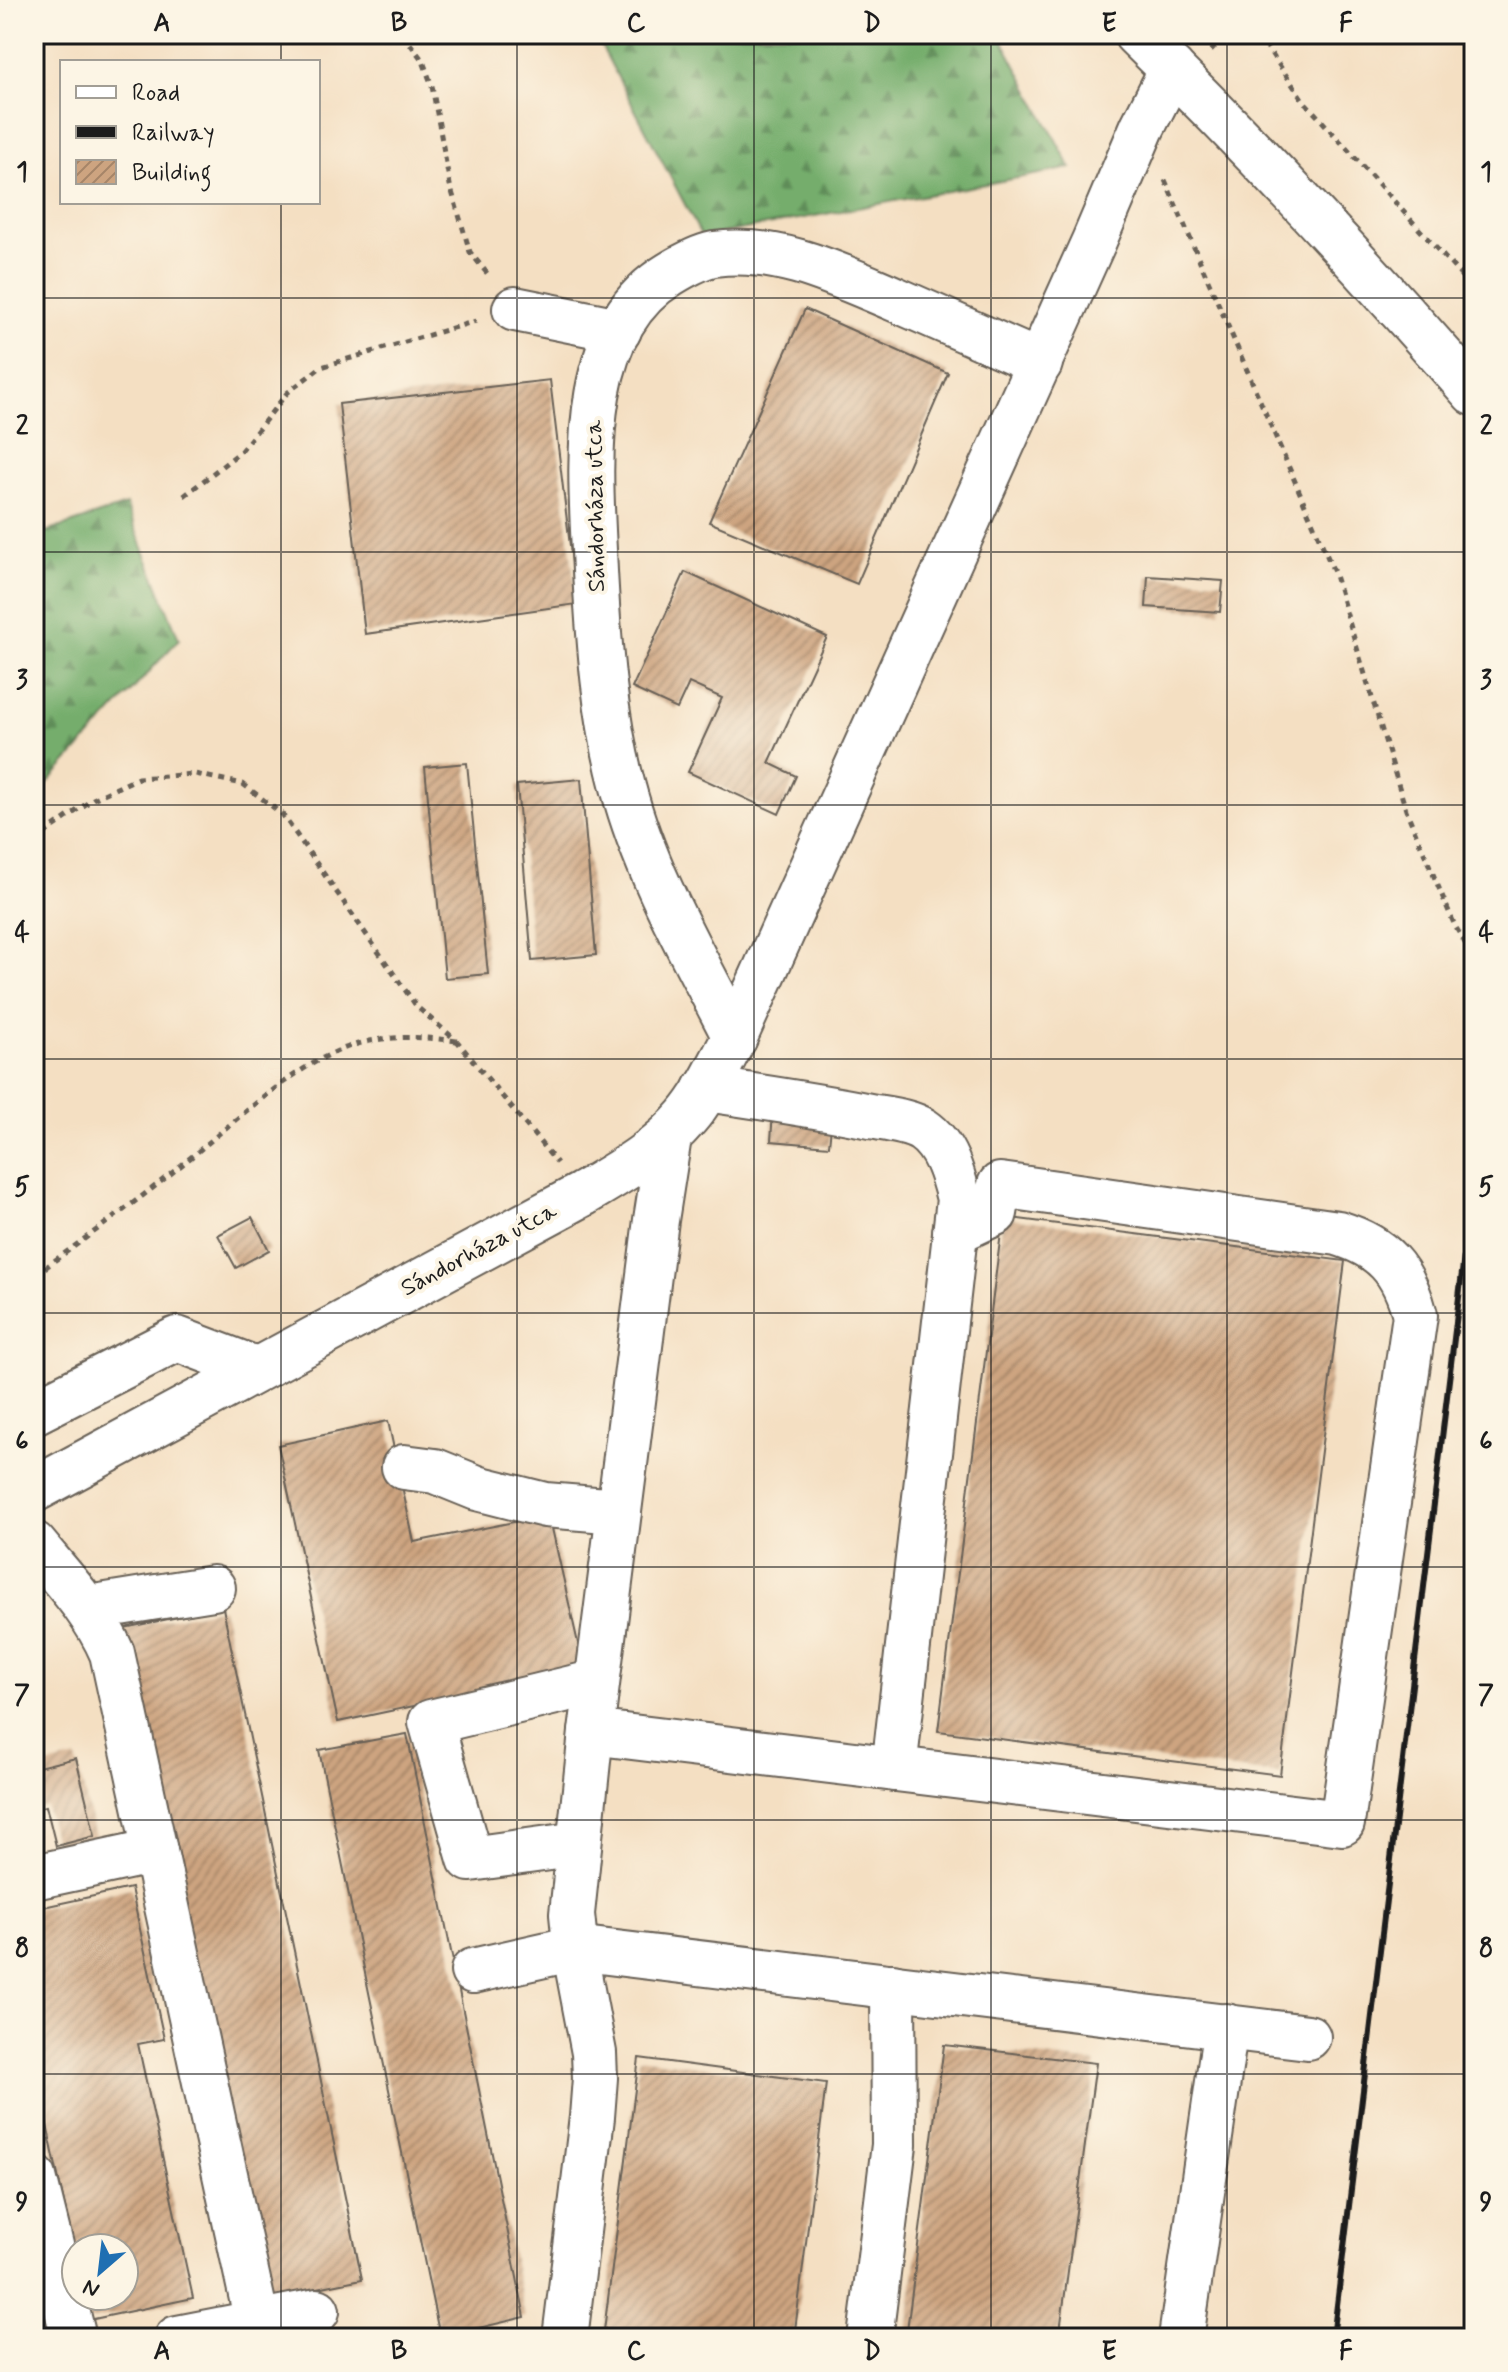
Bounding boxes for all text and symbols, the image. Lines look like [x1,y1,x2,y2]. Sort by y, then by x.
text: A [153,7,171,41]
text: B [391,7,407,41]
text: C [627,7,646,41]
text: D [863,7,881,41]
text: E [1101,7,1117,41]
text: F [1339,7,1353,41]
legend [60,60,320,204]
text: Road [132,78,180,109]
text: Railway [132,118,215,149]
text: 1 [16,156,28,190]
text: 1 [1480,156,1492,190]
text: Building [132,158,212,192]
text: 2 [16,410,29,444]
text: 2 [1480,410,1493,444]
street label: Sándorháza utca [579,419,613,592]
text: 3 [16,664,28,698]
text: 3 [1480,664,1492,698]
text: 4 [14,917,30,951]
text: 4 [1478,917,1494,951]
text: 5 [14,1171,30,1205]
text: 5 [1478,1171,1494,1205]
street label: Sándorháza utca [396,1196,563,1304]
text: 6 [15,1425,29,1459]
text: 6 [1479,1425,1493,1459]
text: 7 [14,1679,30,1713]
text: 7 [1478,1679,1494,1713]
text: 8 [15,1932,29,1966]
text: 8 [1479,1932,1493,1966]
text: 9 [16,2186,29,2220]
text: 9 [1480,2186,1493,2220]
north arrow [60,2232,140,2312]
text: N [79,2272,105,2304]
text: A [153,2335,171,2369]
text: B [391,2335,407,2369]
text: C [627,2335,646,2369]
text: D [863,2335,881,2369]
text: E [1101,2335,1117,2369]
text: F [1339,2335,1353,2369]

